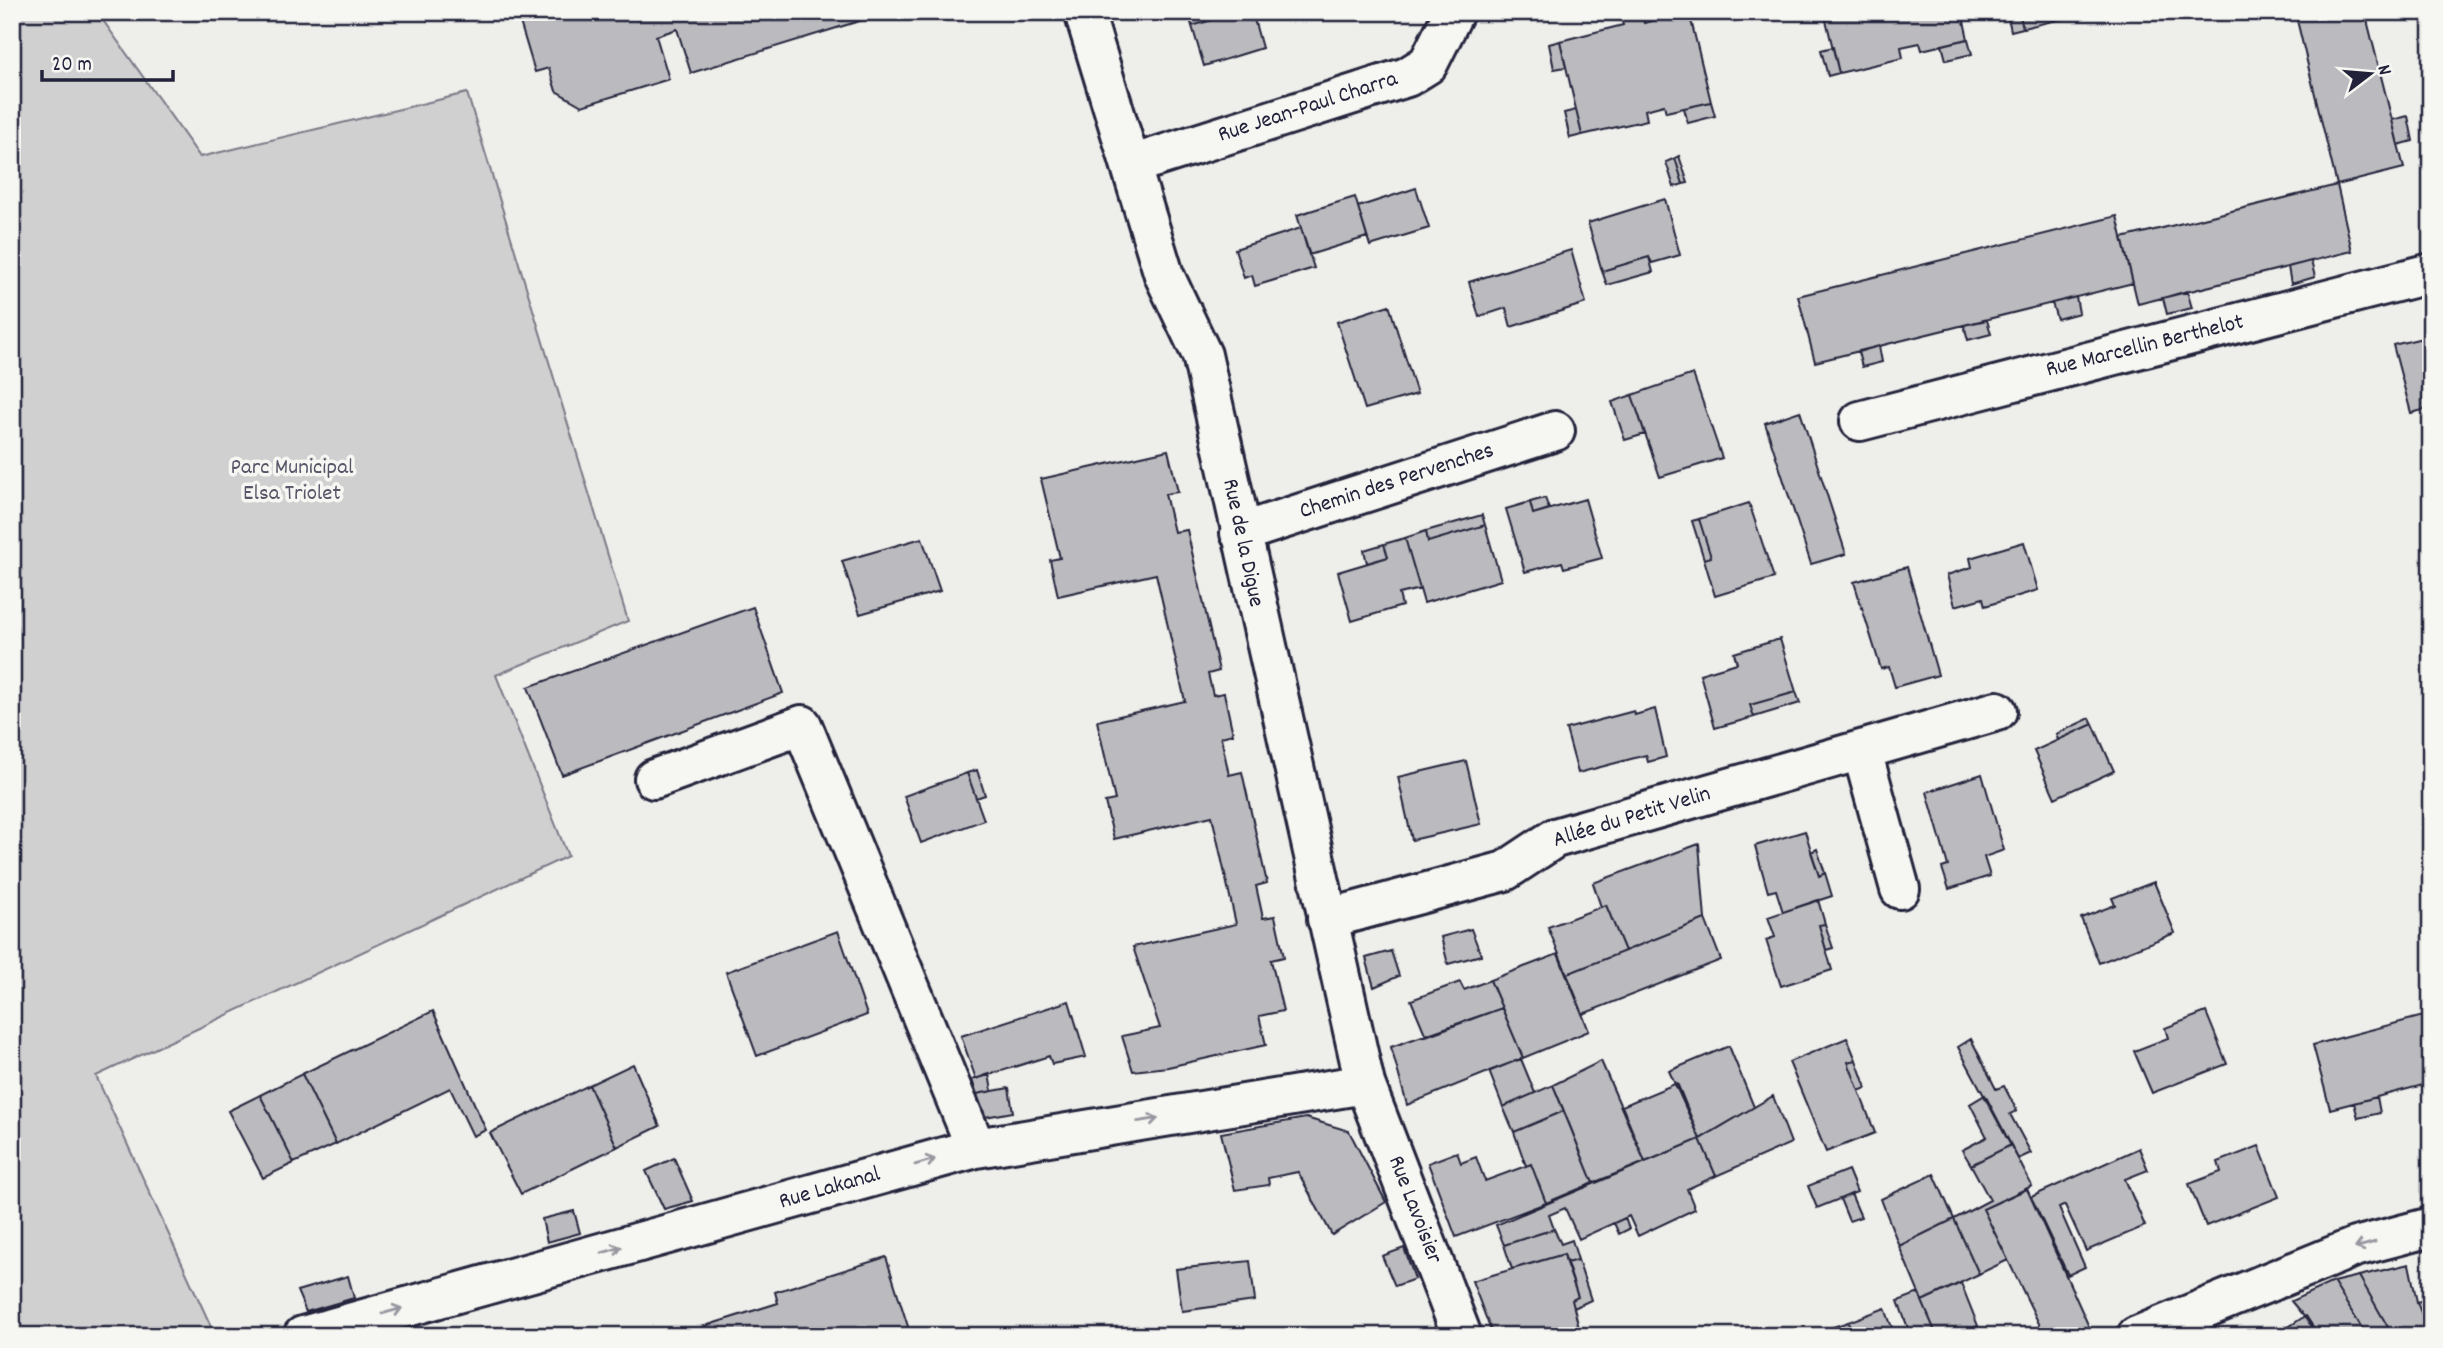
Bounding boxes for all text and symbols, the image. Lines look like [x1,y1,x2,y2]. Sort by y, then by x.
scale bar [42,38,173,82]
north arrow [2334,38,2404,108]
text: 20 m [52,51,92,81]
text: N [2369,62,2397,79]
street label: Rue Jean-Paul Charra [1214,63,1403,153]
street label: Rue Marcellin Berthelot [2043,306,2247,388]
street label: Chemin des Pervenches [1295,435,1499,529]
park label: Parc Municipal Elsa Triolet [231,452,354,511]
street label: Rue de la Digue [1212,476,1272,610]
street label: Allée du Petit Velin [1549,778,1715,858]
one-way arrow [1136,1113,1159,1126]
street label: Rue Lavoisier [1378,1151,1450,1269]
one-way arrow [913,1155,936,1168]
street label: Rue Lakanal [776,1159,885,1219]
one-way arrow [2354,1239,2377,1252]
one-way arrow [600,1242,622,1255]
one-way arrow [381,1303,403,1316]

